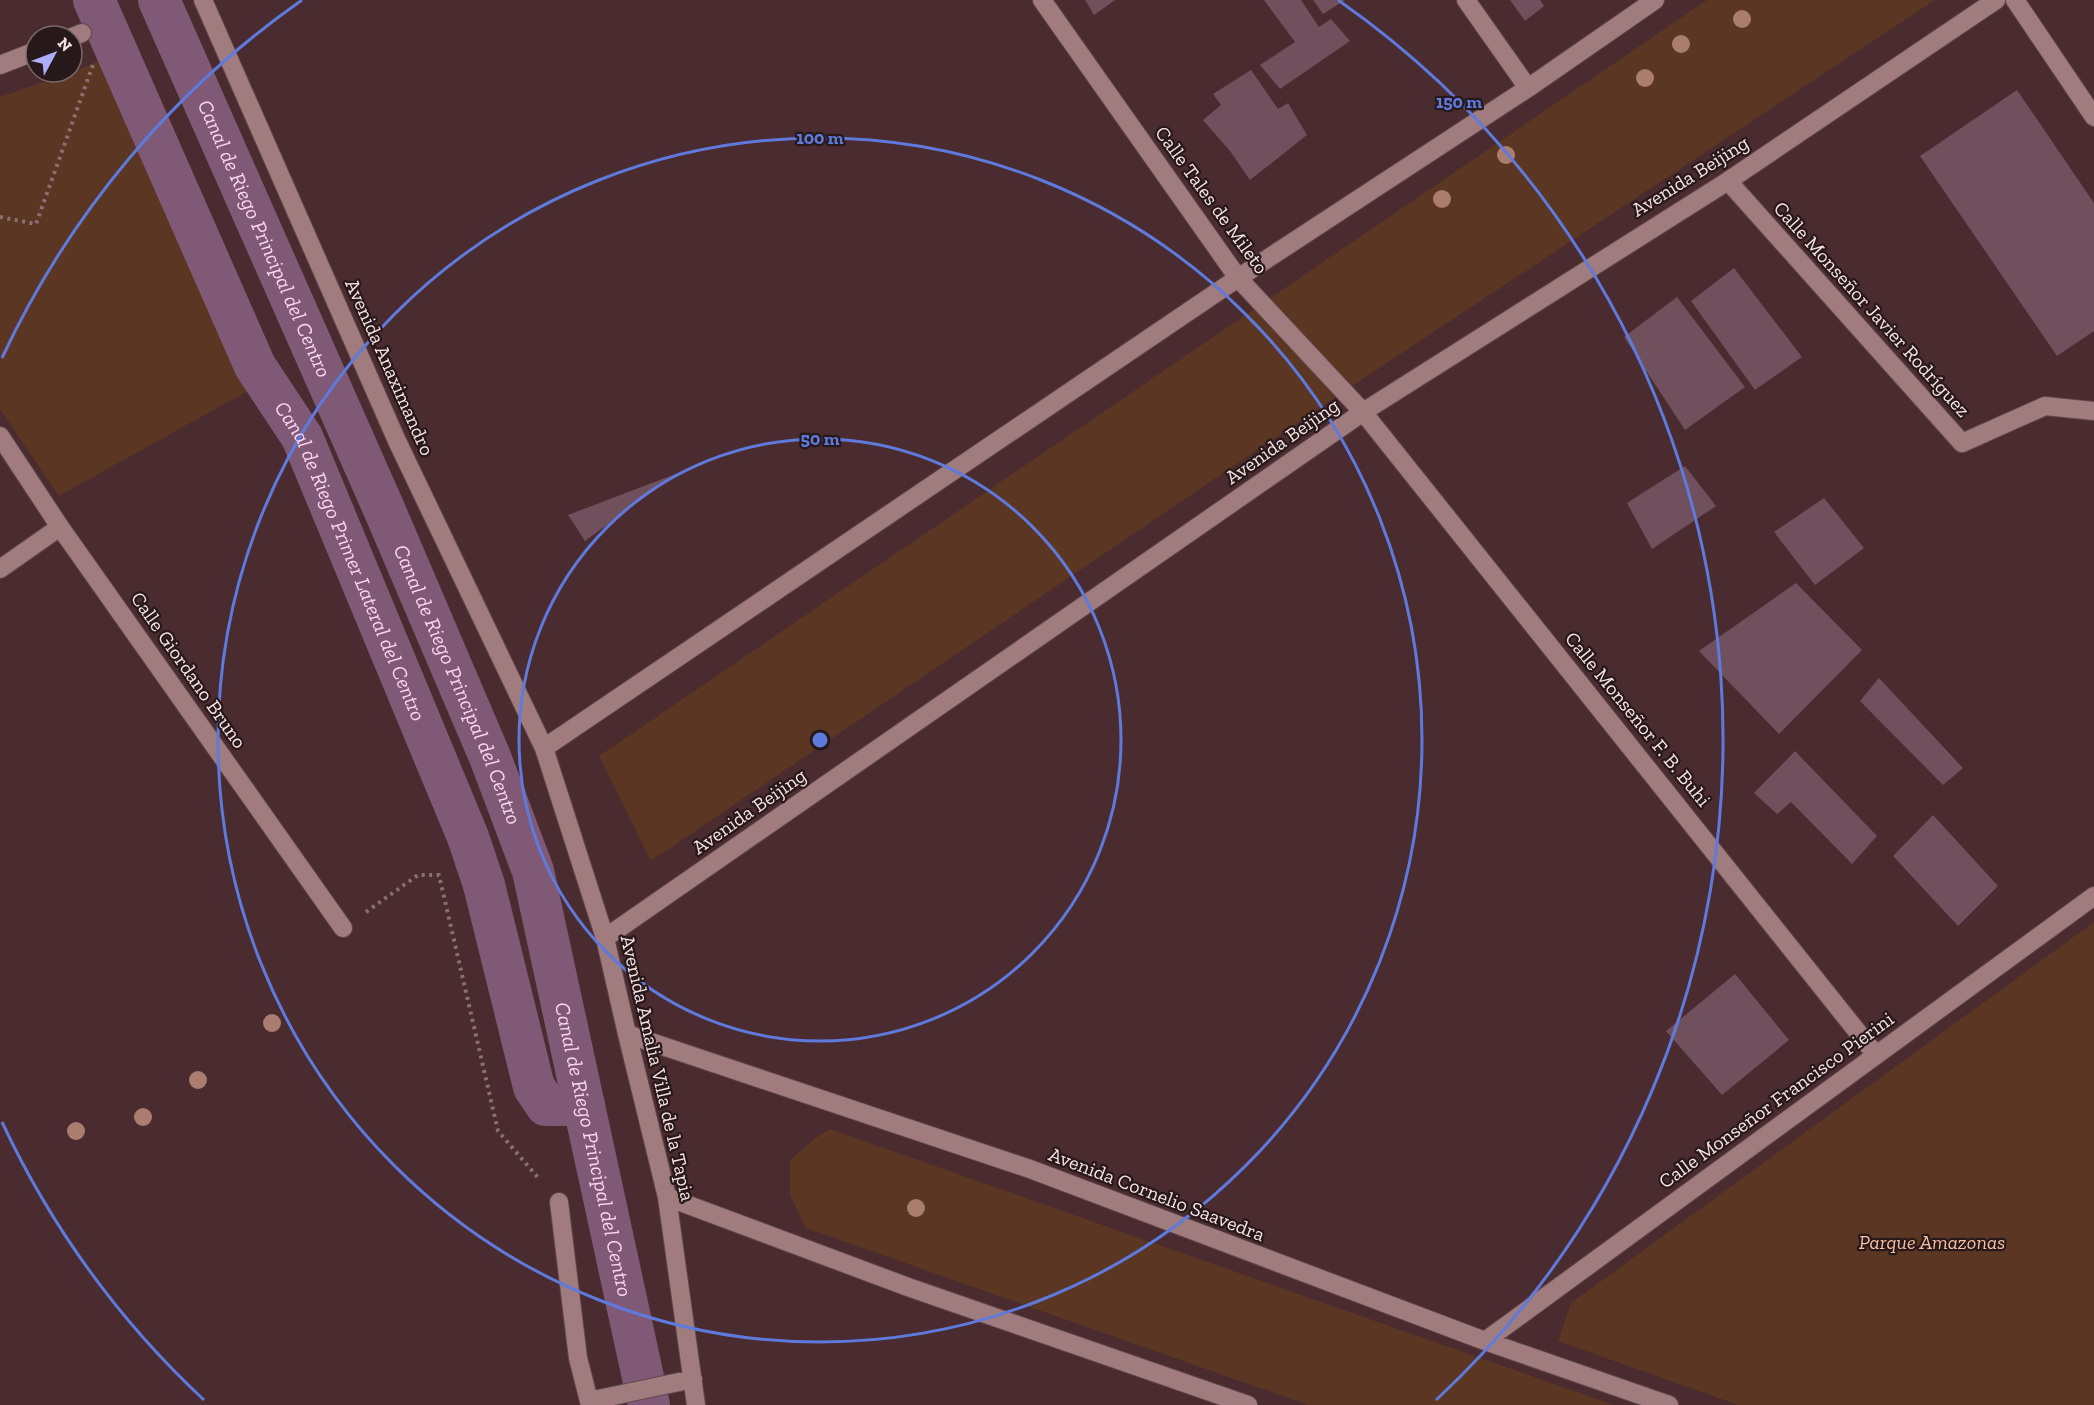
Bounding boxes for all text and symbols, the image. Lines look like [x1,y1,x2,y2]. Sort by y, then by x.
north arrow [24,24,84,84]
text: N [54,34,76,55]
text: 150 m [1436,91,1482,113]
water label: Canal de Riego Principal del Centro [193,96,337,381]
street label: Calle Tales de Mileto [1150,121,1274,279]
text: 100 m [796,127,844,149]
street label: Avenida Beijing [1627,130,1753,222]
street label: Calle Monseñor Javier Rodríguez [1769,196,1975,422]
street label: Avenida Anaximandro [340,275,440,459]
street label: Avenida Beijing [1220,393,1344,489]
water label: Canal de Riego Primer Lateral del Centro [270,396,431,725]
text: 50 m [801,428,840,450]
water label: Canal de Riego Principal del Centro [389,541,527,828]
street label: Calle Giordano Bruno [126,587,252,753]
street label: Calle Monseñor F. B. Buhi [1560,627,1716,812]
centre of rings [810,730,830,750]
street label: Avenida Beijing [687,763,811,859]
street label: Avenida Amalia Villa de la Tapia [616,933,700,1204]
water label: Canal de Riego Principal del Centro [550,1000,638,1299]
street label: Calle Monseñor Francisco Pierini [1654,1006,1898,1193]
street label: Avenida Cornelio Saavedra [1046,1142,1269,1246]
park label: Parque Amazonas [1859,1230,2005,1254]

